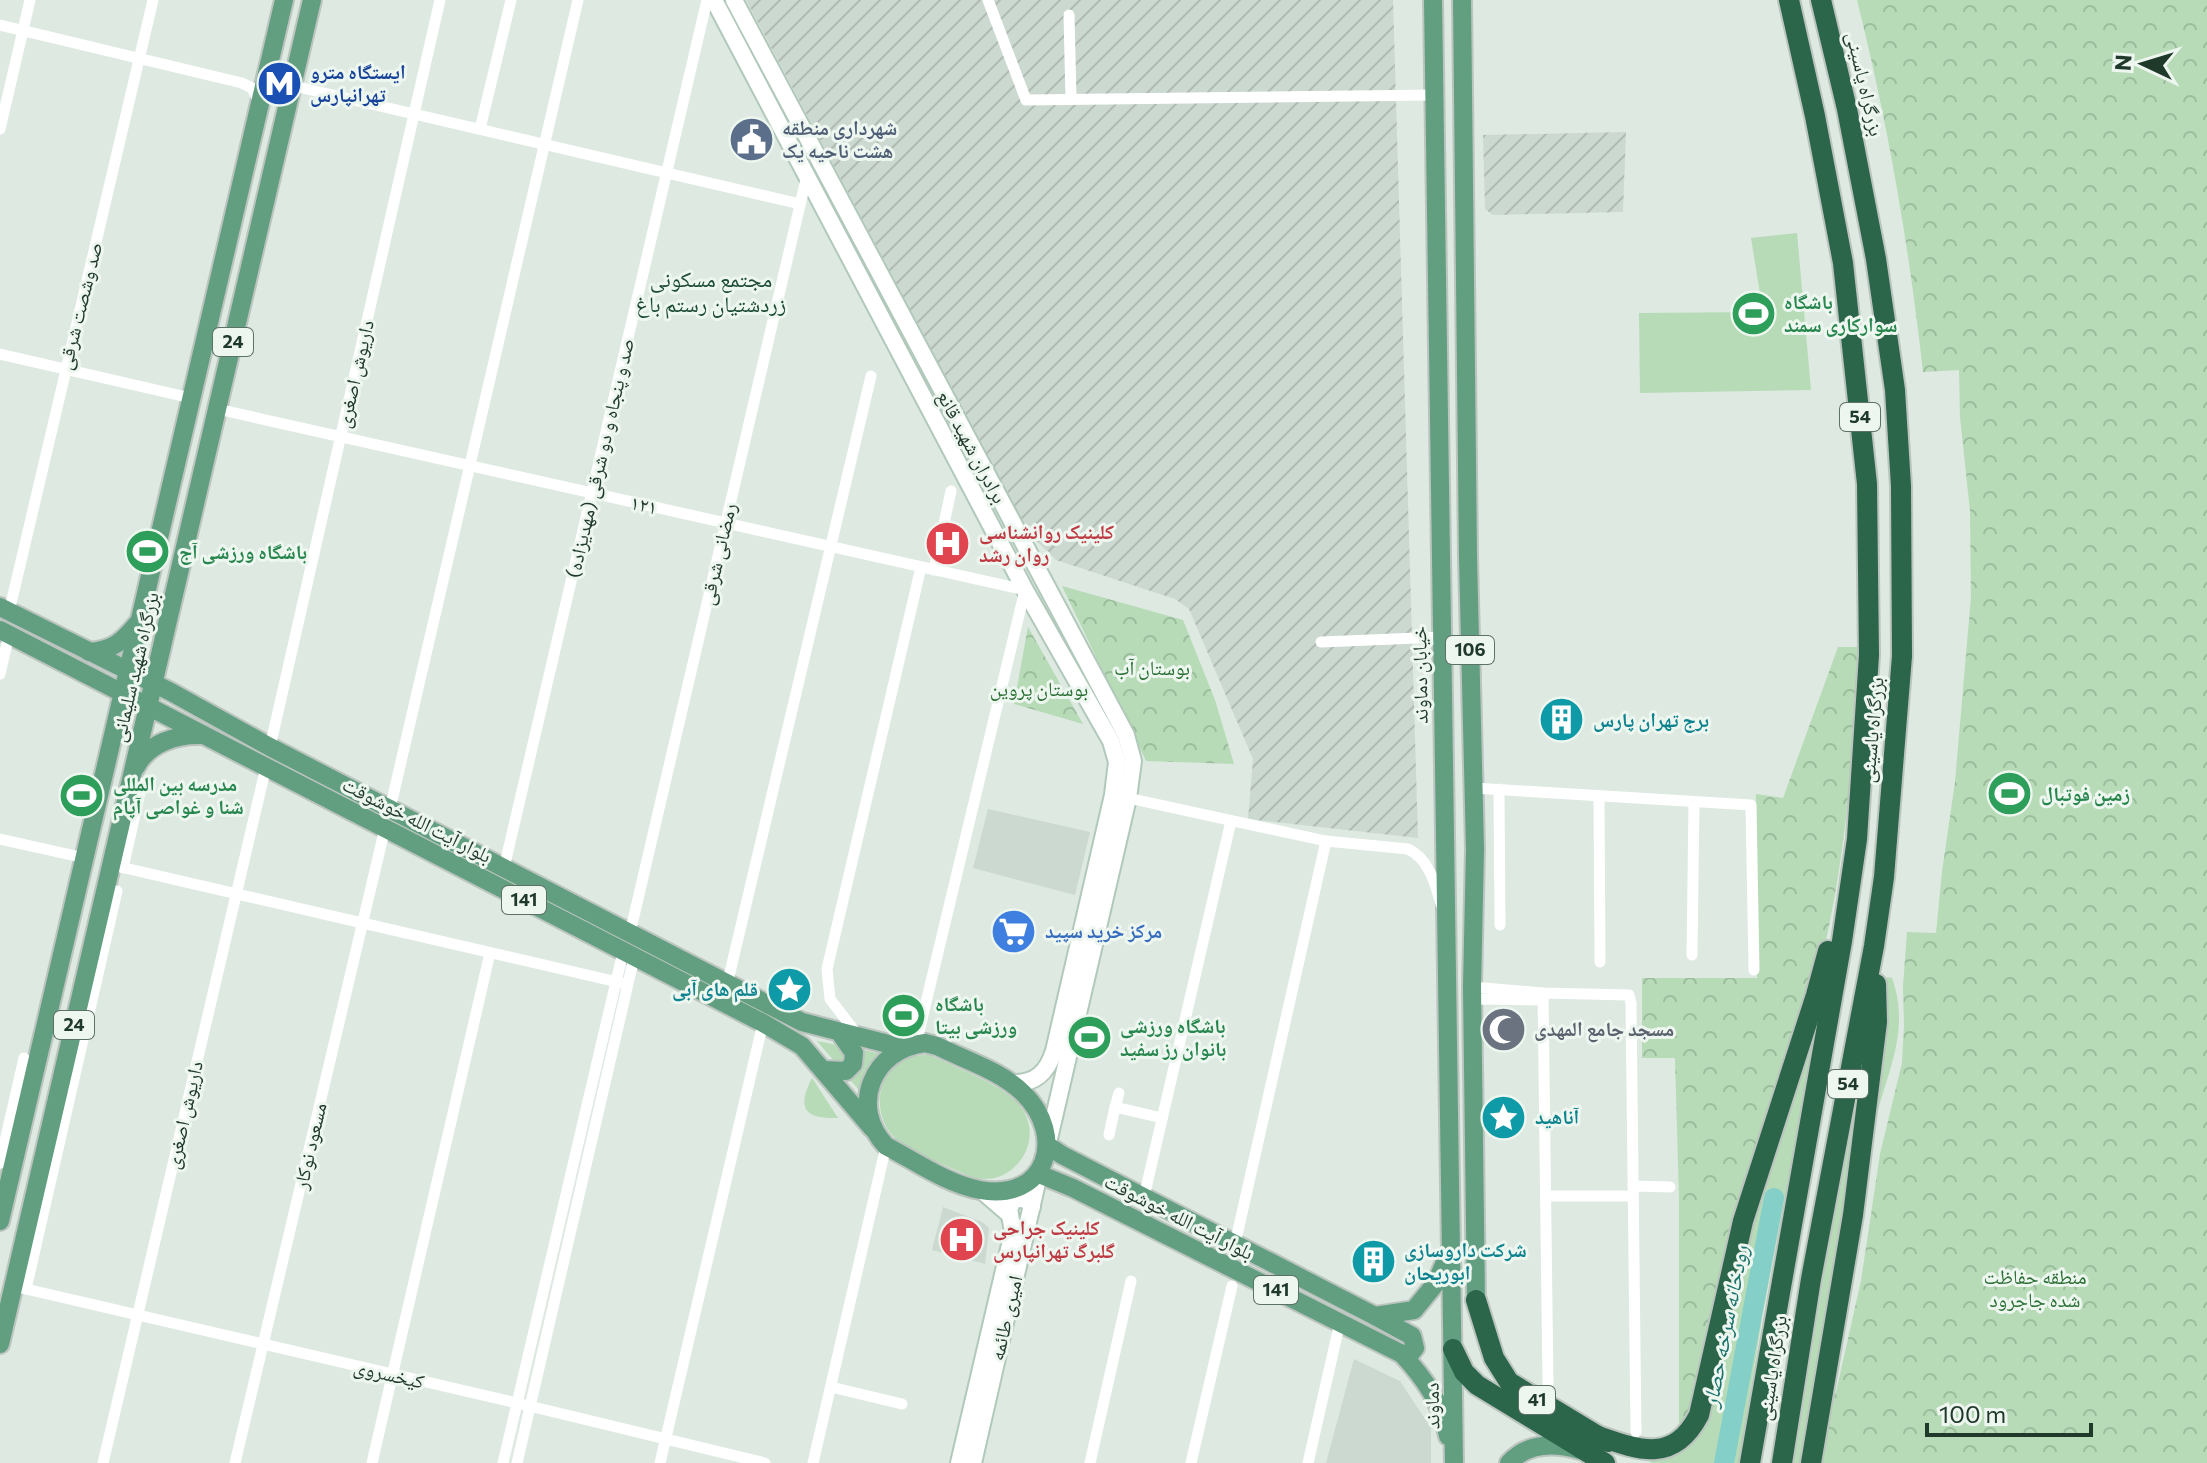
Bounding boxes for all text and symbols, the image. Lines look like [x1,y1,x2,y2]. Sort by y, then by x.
north arrow [2103,24,2183,104]
street label: بزرگراه یاسینی [1841,29,1890,138]
text: N [2109,53,2137,72]
metro station icon: ایستگاه مترو تهرانپارس [255,59,303,107]
place label: ایستگاه مترو تهرانپارس [310,59,406,107]
public building icon: شهرداری منطقه هشت ناحیه یک [727,115,775,163]
place label: شهرداری منطقه هشت ناحیه یک [782,115,897,163]
street label: صد وشصت شرقی [52,239,107,372]
district label: مجتمع مسکونی زردشتیان رستم باغ [636,265,786,319]
sports icon: باشگاه سوارکاری سمند [1729,289,1777,337]
place label: باشگاه سوارکاری سمند [1784,289,1897,337]
street label: داریوش اصغری [330,317,379,430]
road number: 24 [213,328,253,356]
street label: صد و پنجاه و دو شرقی (مهدیزاده) [560,336,639,580]
street label: برادران شهید قانع [931,386,1013,508]
road number: 54 [1840,403,1880,431]
street label: ۱۲۱ [628,489,660,519]
street label: رمضانی شرقی [694,500,741,607]
place label: کلینیک روانشناسی روان رشد [979,519,1114,567]
hospital icon: کلینیک روانشناسی روان رشد [924,520,972,568]
sports icon: باشگاه ورزشی آج [124,528,172,576]
place label: باشگاه ورزشی آج [179,539,307,565]
street label: بزرگراه شهید سلیمانی [105,589,164,745]
street label: خیابان دماوند [1406,626,1433,724]
road number: 106 [1446,636,1494,664]
park label: بوستان آب [1114,655,1190,680]
park label: بوستان پروین [990,676,1088,701]
street label: بزرگراه یاسینی [1854,676,1889,784]
building icon: برج تهران پارس [1538,696,1586,744]
place label: برج تهران پارس [1593,707,1709,733]
sports icon: زمین فوتبال [1986,770,2034,818]
sports icon: مدرسه بین المللی شنا و غواصی آپام [58,771,106,819]
place label: مدرسه بین المللی شنا و غواصی آپام [113,771,244,821]
street label: بلوار آیت الله خوشوقت [339,771,496,868]
place label: زمین فوتبال [2041,781,2130,807]
road number: 141 [502,886,546,914]
supermarket icon: مرکز خرید سپید [990,907,1038,955]
place label: مرکز خرید سپید [1045,918,1162,943]
place icon: قلم های آبی [765,965,813,1013]
place label: قلم های آبی [672,976,758,1003]
sports icon: باشگاه ورزشی بیتا [880,991,928,1039]
place label: باشگاه ورزشی بیتا [935,991,1017,1040]
mosque icon: مسجد جامع المهدی [1479,1005,1527,1053]
road number: 24 [54,1011,94,1039]
place label: باشگاه ورزشی بانوان رز سفید [1120,1013,1226,1061]
sports icon: باشگاه ورزشی بانوان رز سفید [1065,1014,1113,1062]
place label: مسجد جامع المهدی [1534,1016,1674,1043]
street label: داریوش اصغری [159,1058,208,1171]
road number: 54 [1828,1070,1868,1098]
place icon: آناهید [1480,1093,1528,1141]
street label: مسعود نوکار [287,1100,331,1192]
place label: آناهید [1535,1104,1580,1129]
street label: بلوار آیت الله خوشوقت [1101,1168,1258,1265]
hospital icon: کلینیک جراحی گلبرگ تهرانپارس [938,1215,986,1263]
place label: کلینیک جراحی گلبرگ تهرانپارس [993,1215,1115,1263]
place label: شرکت داروسازی ابوریحان [1404,1237,1527,1285]
building icon: شرکت داروسازی ابوریحان [1349,1238,1397,1286]
water label: رودخانه سرخه حصار [1695,1243,1753,1411]
park label: منطقه حفاظت شده جاجرود [1983,1264,2087,1311]
street label: امیری طائمه [984,1273,1027,1363]
road number: 141 [1254,1276,1298,1304]
street label: بزرگراه یاسینی [1751,1313,1792,1422]
street label: کیخسروی [351,1353,427,1394]
street label: دماوند [1419,1382,1443,1430]
road number: 41 [1519,1386,1555,1414]
scale bar [1927,1387,2091,1437]
text: 100 m [1939,1399,2006,1428]

